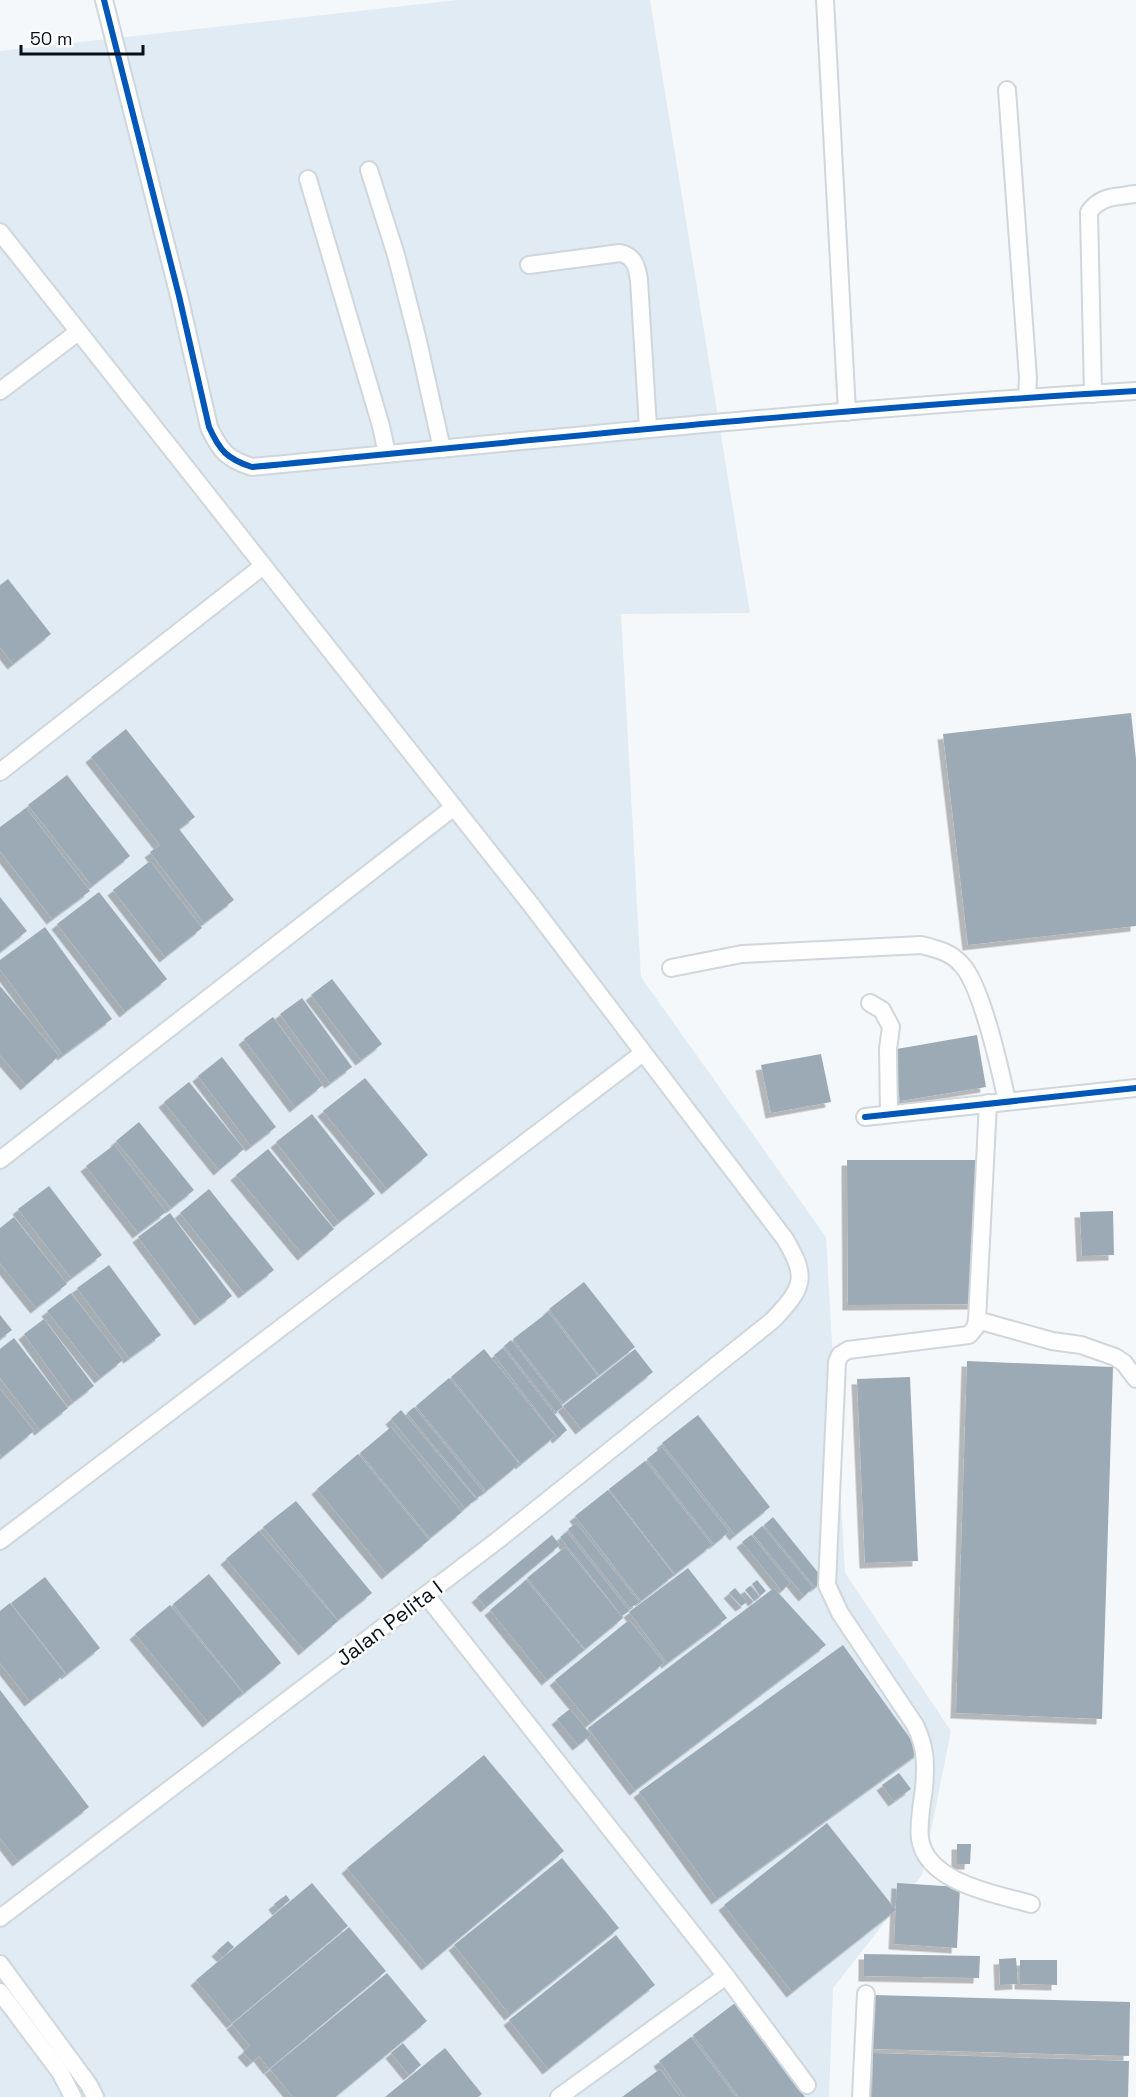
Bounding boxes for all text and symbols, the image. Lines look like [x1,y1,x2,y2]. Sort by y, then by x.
scale bar [21,18,142,56]
text: 50 m [30,27,72,50]
street label: Jalan Pelita I [330,1574,448,1672]

